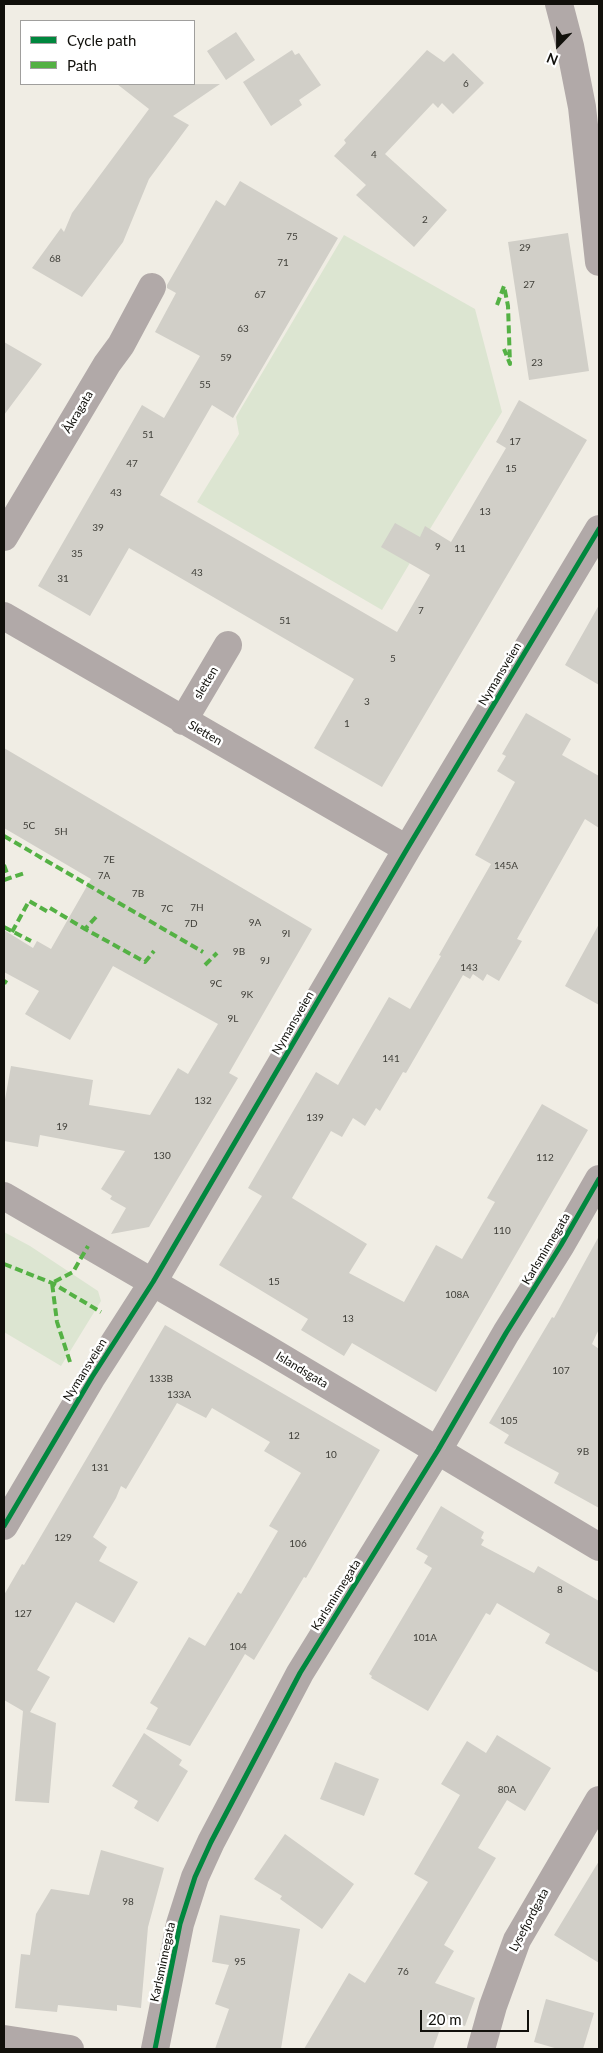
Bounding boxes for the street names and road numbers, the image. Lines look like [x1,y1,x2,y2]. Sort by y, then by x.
street label: Åkragata [60,388,96,436]
street label: Nymansveien [476,640,524,708]
street label: sletten [191,664,221,702]
street label: Sletten [185,718,225,748]
street label: Nymansveien [269,989,317,1057]
street label: Karlsminnegata [519,1211,573,1287]
street label: Nymansveien [60,1336,110,1404]
street label: Islandsgata [273,1349,331,1391]
street label: Karlsminnegata [308,1557,364,1633]
street label: Lysefjordgata [506,1886,552,1954]
street label: Karlsminnegata [148,1921,178,2003]

